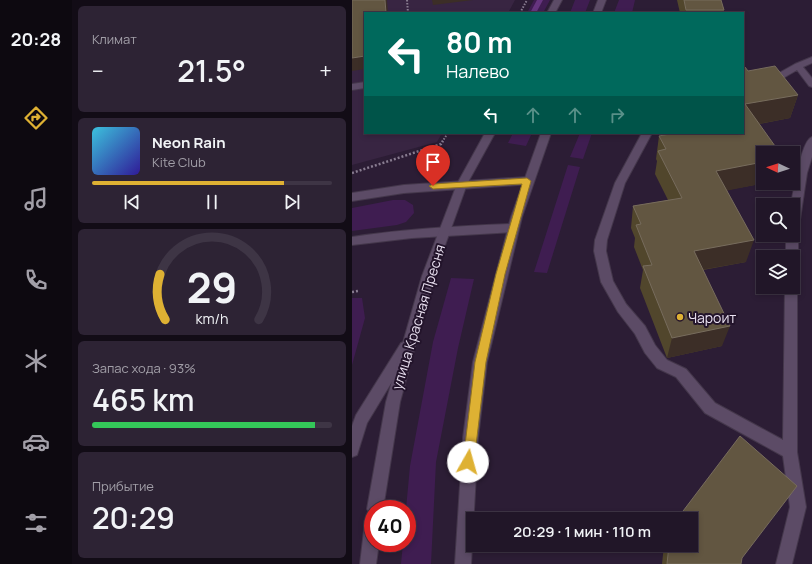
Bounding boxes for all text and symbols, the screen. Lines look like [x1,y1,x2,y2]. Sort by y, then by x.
text: 80 m [446,23,512,61]
text: 20:28 [11,27,61,51]
icon: left [380,28,432,80]
text: Климат [92,30,137,48]
text: 21.5° [177,50,246,91]
text: − [92,56,104,86]
text: + [319,56,332,86]
text: Налево [446,59,510,83]
icon: directions [22,104,50,132]
icon: left [480,104,502,126]
icon: ahead [522,104,544,126]
icon: ahead [564,104,586,126]
icon: right [606,104,628,126]
text: Neon Rain [152,132,226,153]
pin [416,145,450,186]
north arrow [756,146,800,190]
map controls [756,146,800,294]
icon: arrive [422,151,444,173]
text: Kite Club [152,153,206,171]
icon: music [22,185,50,213]
icon: previous [121,191,143,213]
icon: pause [201,191,223,213]
icon: next [281,191,303,213]
button: search [756,198,800,242]
street label: улица Красная Пресня [387,242,449,392]
button: layers [756,250,800,294]
text: 29 [187,259,237,315]
icon: phone [22,266,50,294]
place label: Чароит [688,308,736,327]
text: km/h [195,309,229,328]
marker: Чароит [675,312,685,322]
icon: climate [22,347,50,375]
text: Запас хода · 93% [92,359,196,377]
text: 465 km [92,379,194,420]
icon: car [22,428,50,456]
position arrow [447,441,489,483]
text: Прибытие [92,477,154,495]
text: 20:29 [92,497,175,538]
speed limit sign: 40 [364,500,416,552]
icon: filters [22,509,50,537]
text: 20:29 · 1 мин · 110 m [513,521,651,542]

